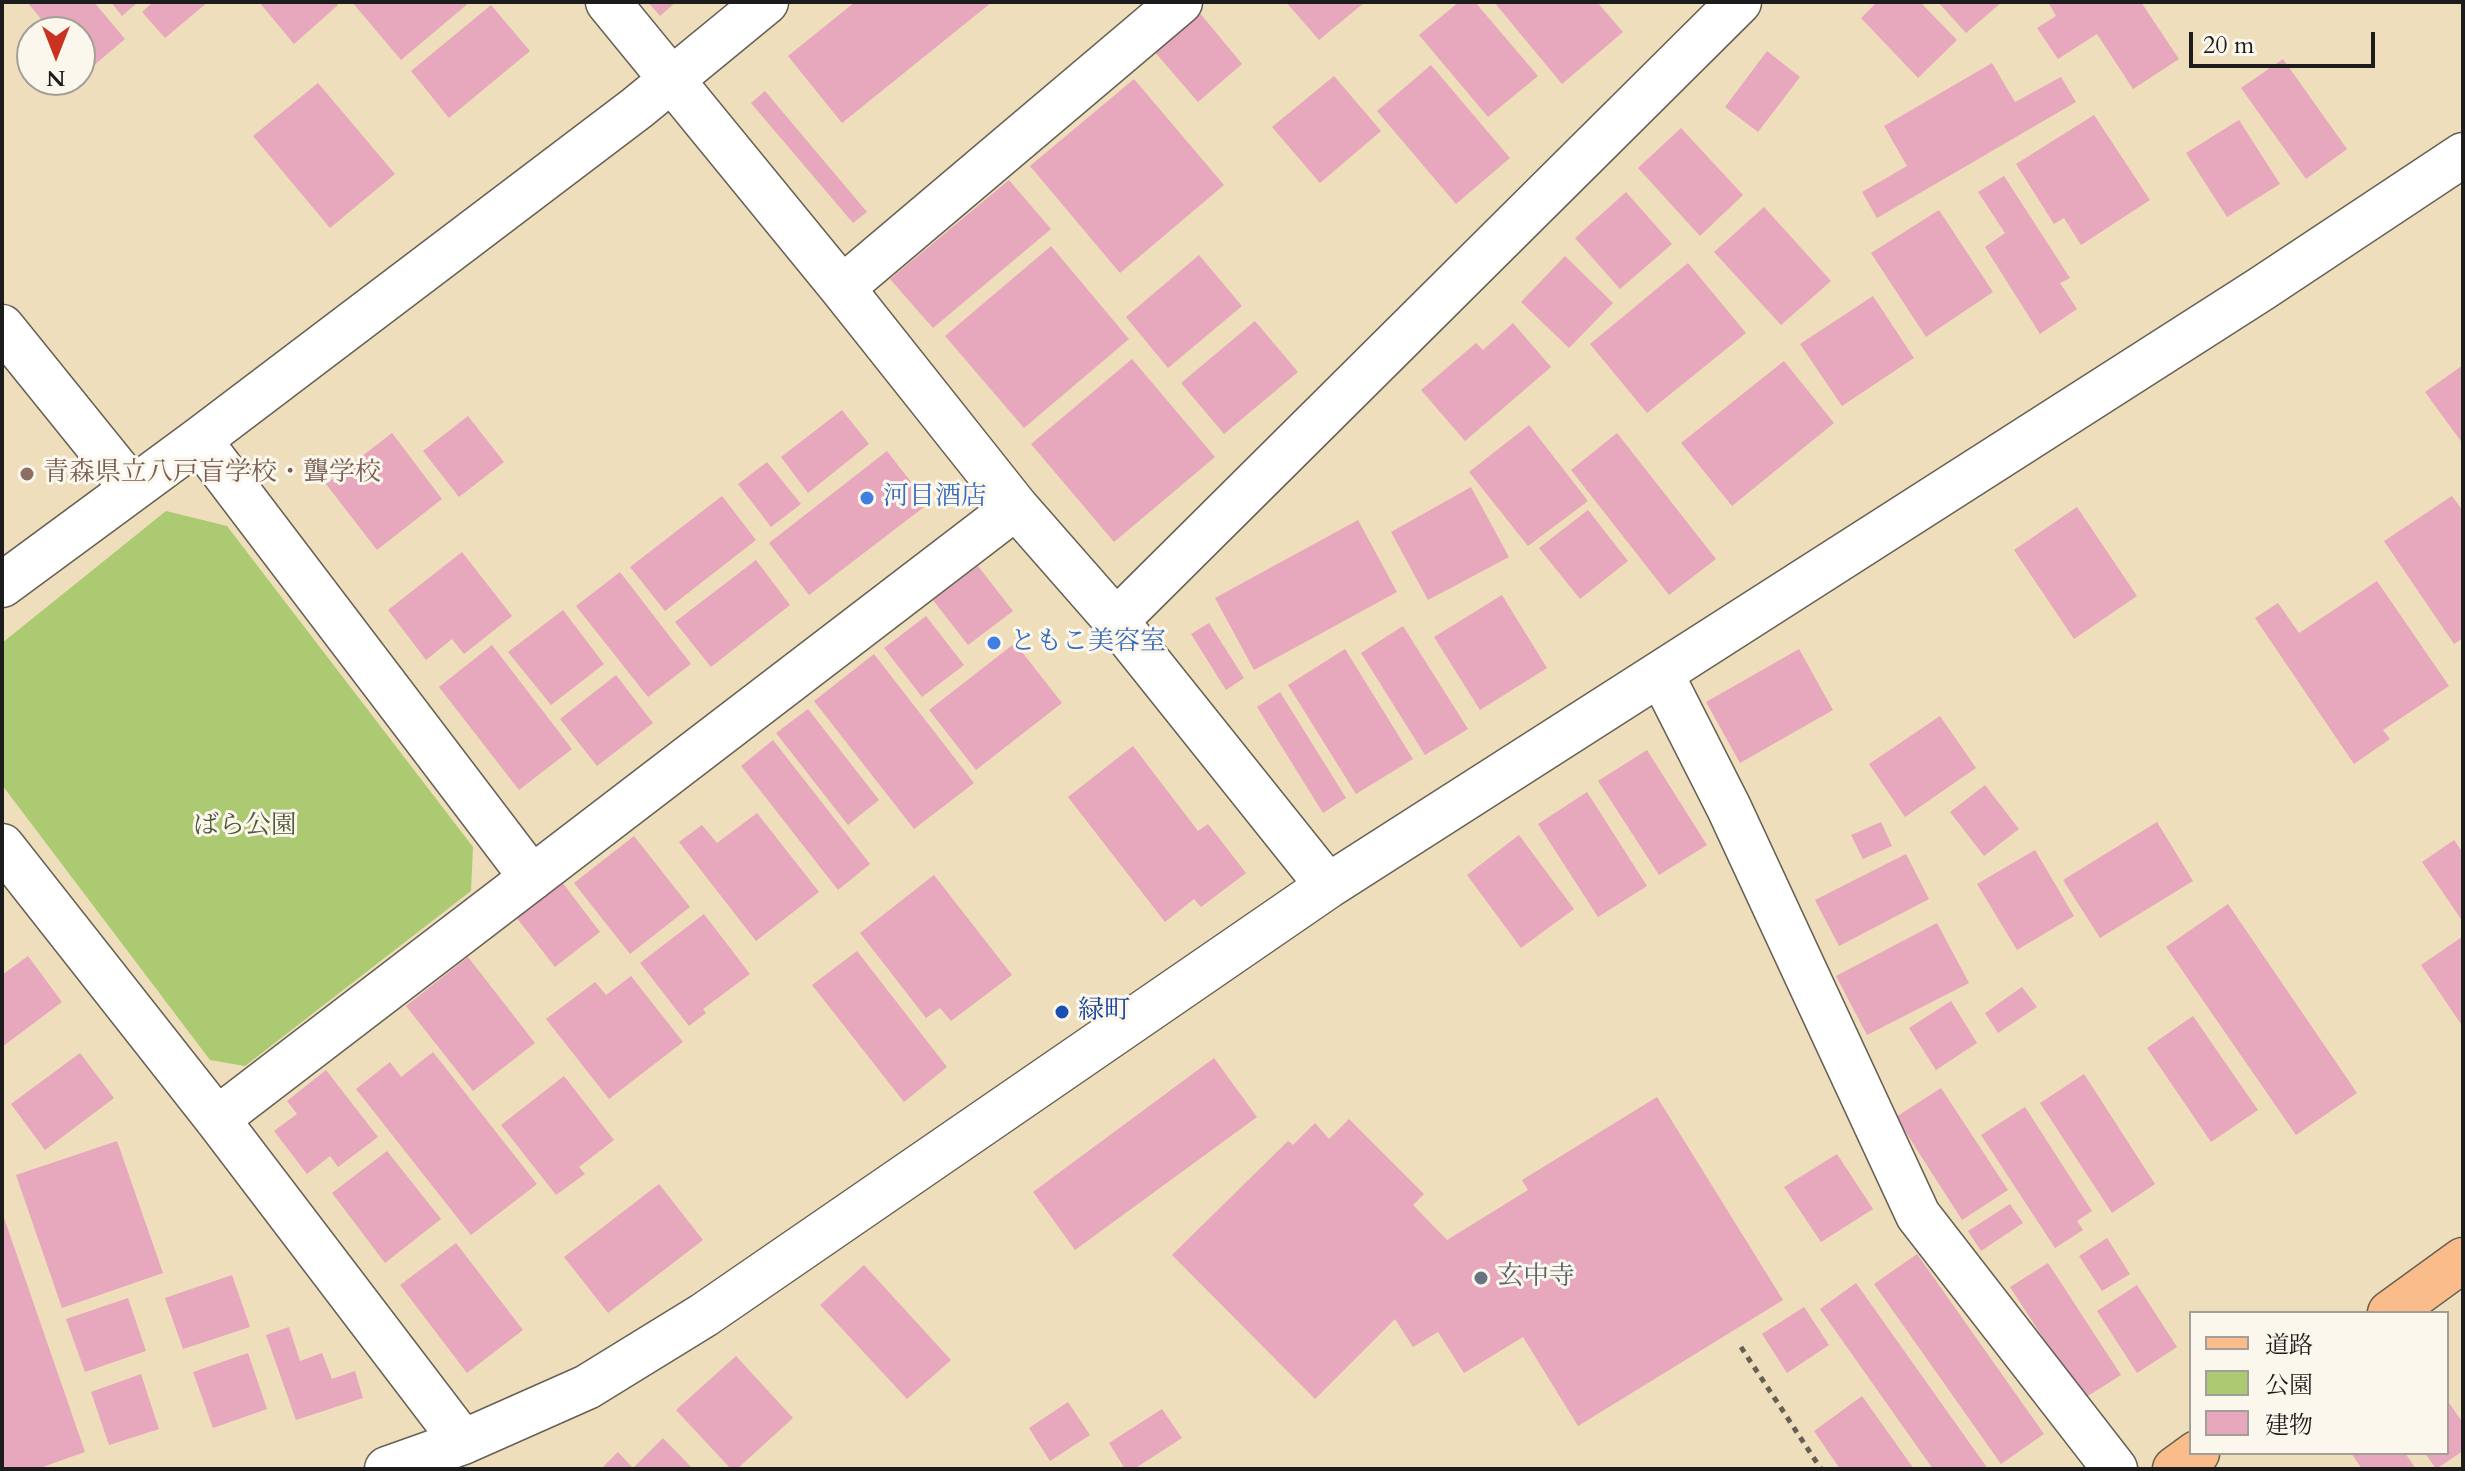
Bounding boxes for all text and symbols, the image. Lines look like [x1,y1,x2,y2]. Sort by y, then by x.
north arrow [16,16,96,96]
scale bar [2193,16,2379,66]
text: 20 m [2203,29,2254,62]
text: N [46,63,66,93]
place label: 青森県立八戸盲学校・聾学校 [43,458,381,490]
marker: 青森県立八戸盲学校・聾学校 [18,465,36,483]
place label: 河目酒店 [883,482,987,514]
marker: 河目酒店 [858,489,876,507]
place label: ともこ美容室 [1010,627,1166,659]
marker: ともこ美容室 [985,634,1003,652]
park label: ばら公園 [193,811,297,843]
place label: 緑町 [1078,996,1130,1028]
marker: 緑町 [1053,1003,1071,1021]
place label: 玄中寺 [1497,1262,1575,1294]
marker: 玄中寺 [1472,1269,1490,1287]
legend [2189,1311,2449,1455]
text: 道路 [2265,1329,2313,1362]
text: 公園 [2265,1369,2313,1402]
text: 建物 [2265,1409,2313,1442]

